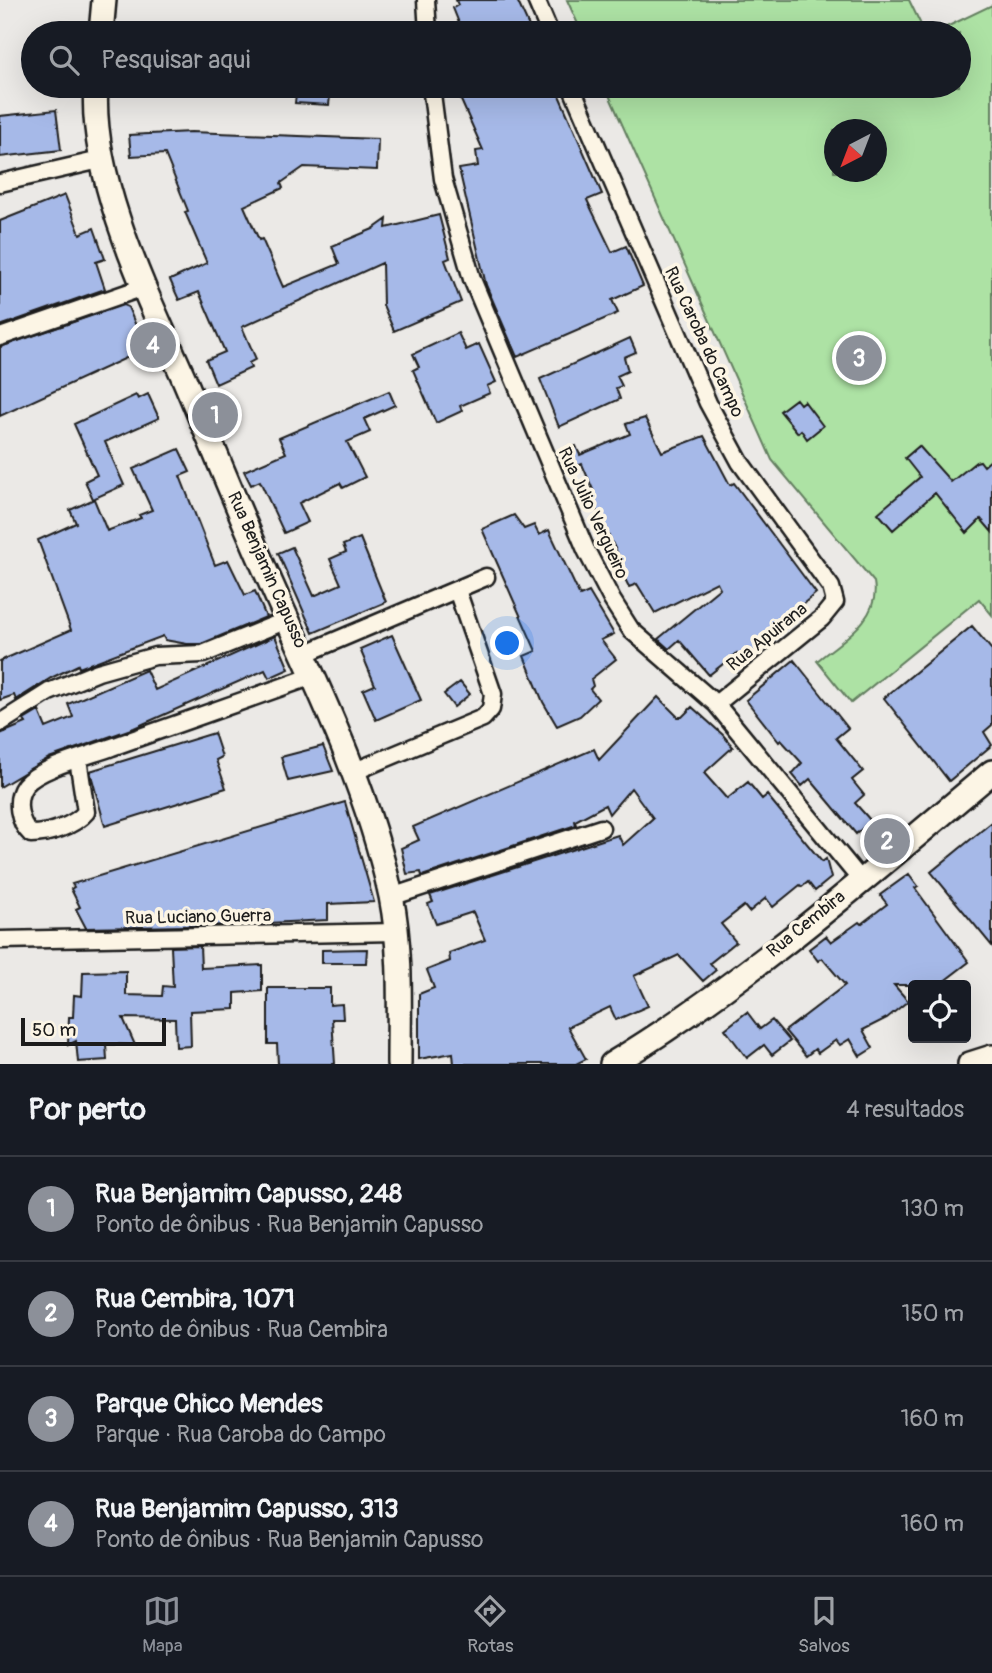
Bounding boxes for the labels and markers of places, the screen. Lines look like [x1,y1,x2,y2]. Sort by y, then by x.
pin: 4 [130,319,176,371]
pin: 3 [836,332,882,384]
pin: 1 [192,389,238,441]
pin: 2 [864,815,910,867]

